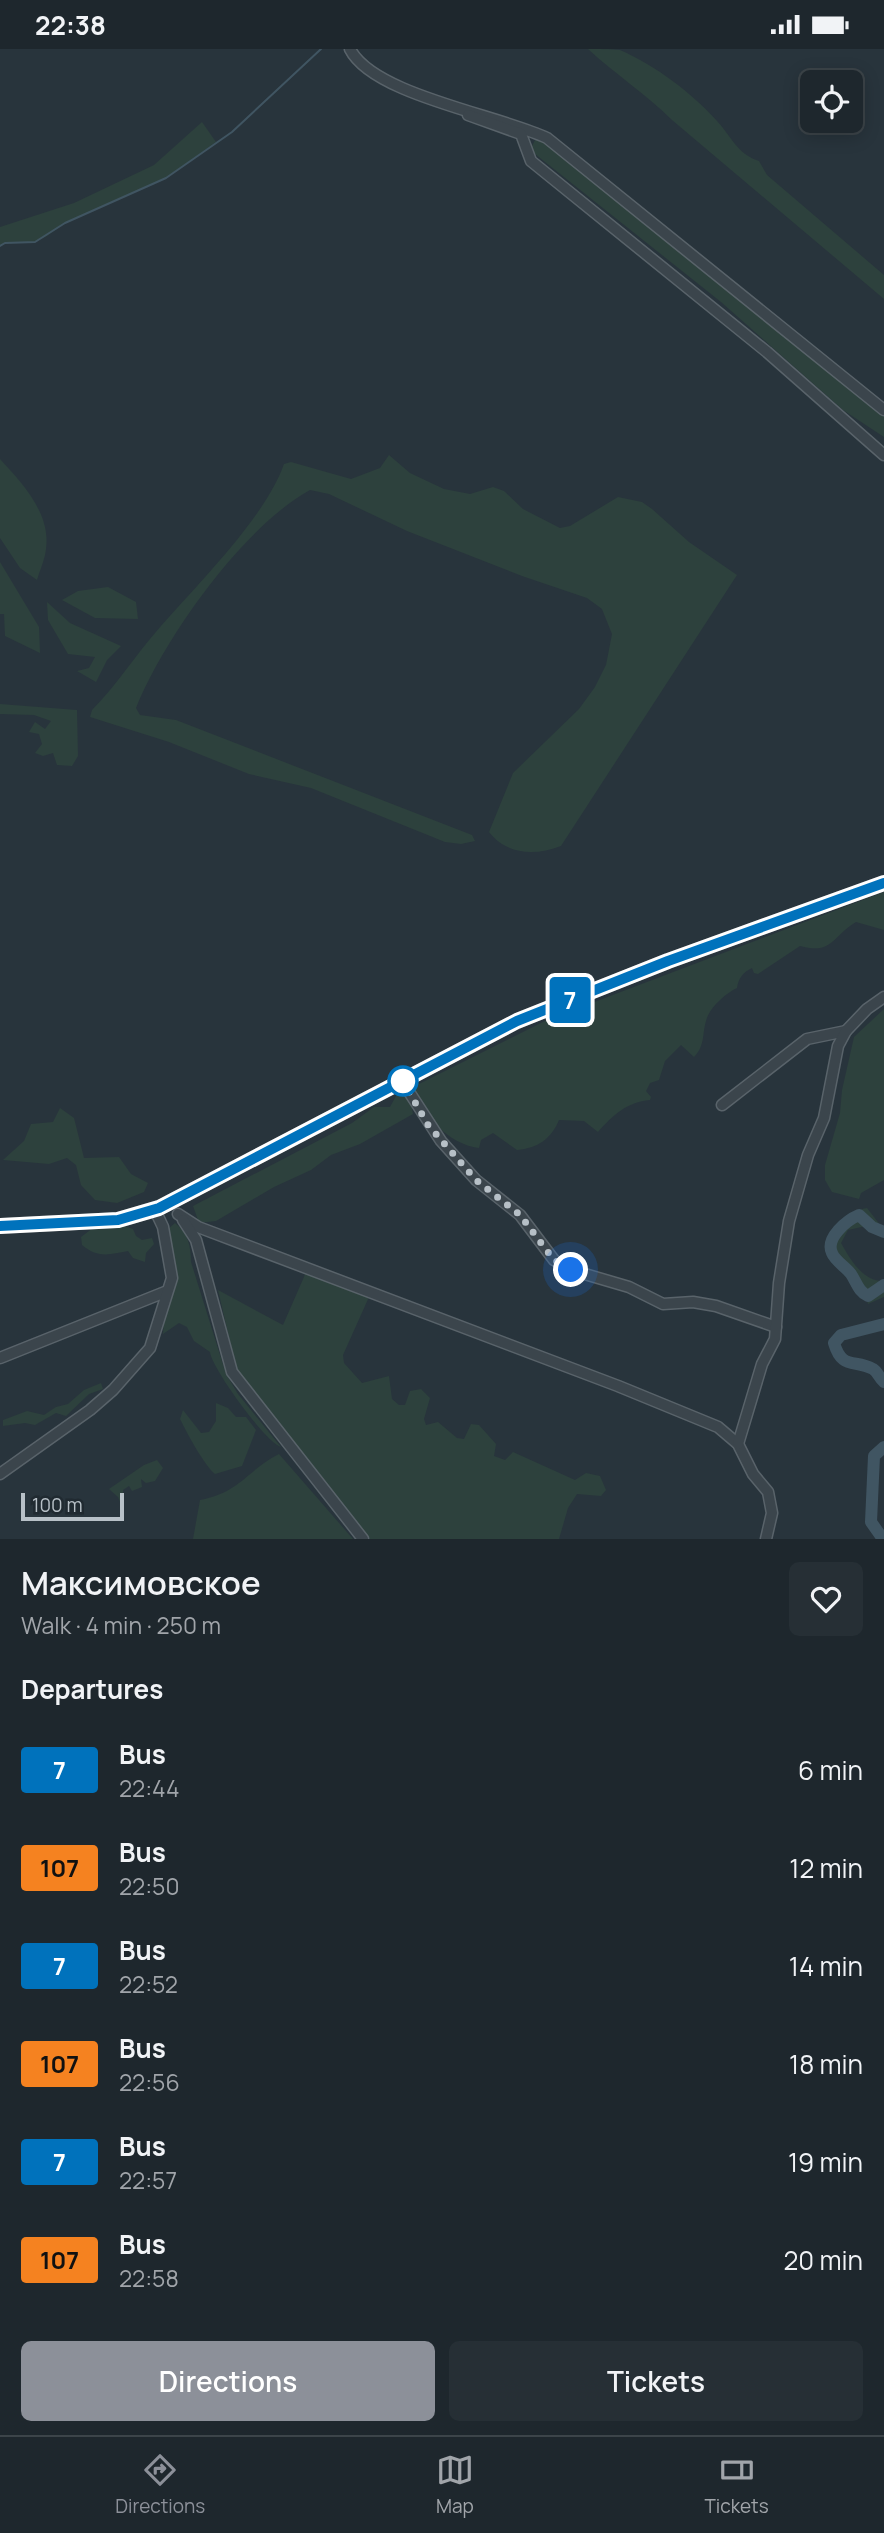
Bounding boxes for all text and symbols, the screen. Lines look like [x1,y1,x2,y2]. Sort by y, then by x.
text: 22:38 [35,7,106,43]
map controls [800,70,863,133]
button: locate [800,70,863,133]
line badge: 7 [547,977,593,1023]
text: 7 [564,983,576,1016]
unlabelled marker [388,1066,418,1096]
your location [553,1252,588,1287]
scale bar [21,1490,124,1522]
text: 100 m [32,1492,83,1518]
text: Максимовское [21,1560,261,1605]
button: heart [789,1562,863,1636]
text: Walk · 4 min · 250 m [21,1609,221,1641]
text: Departures [21,1671,163,1707]
text: Bus [119,1736,166,1772]
text: 6 min [798,1752,863,1788]
text: 7 [53,1753,66,1786]
text: 22:44 [119,1772,179,1804]
text: Bus [119,1834,166,1870]
text: 12 min [789,1850,863,1886]
text: 107 [40,1851,79,1884]
text: 22:50 [119,1870,179,1902]
text: Bus [119,1932,166,1968]
text: 14 min [789,1948,863,1984]
text: 7 [53,1949,66,1982]
text: 22:52 [119,1968,178,2000]
text: Bus [119,2030,166,2066]
text: 18 min [789,2046,863,2082]
text: 107 [40,2047,79,2080]
text: 22:56 [119,2066,180,2098]
text: Bus [119,2128,166,2164]
text: 19 min [788,2144,863,2180]
text: 7 [53,2145,66,2178]
text: 22:57 [119,2164,177,2196]
text: Bus [119,2226,166,2262]
text: 20 min [784,2242,863,2278]
text: 107 [40,2243,79,2276]
text: 22:58 [119,2262,179,2294]
button: Directions [21,2341,435,2421]
button: Tickets [449,2341,863,2421]
tab: Directions [115,2451,205,2519]
tab: Map [436,2451,474,2519]
tab: Tickets [704,2451,769,2519]

